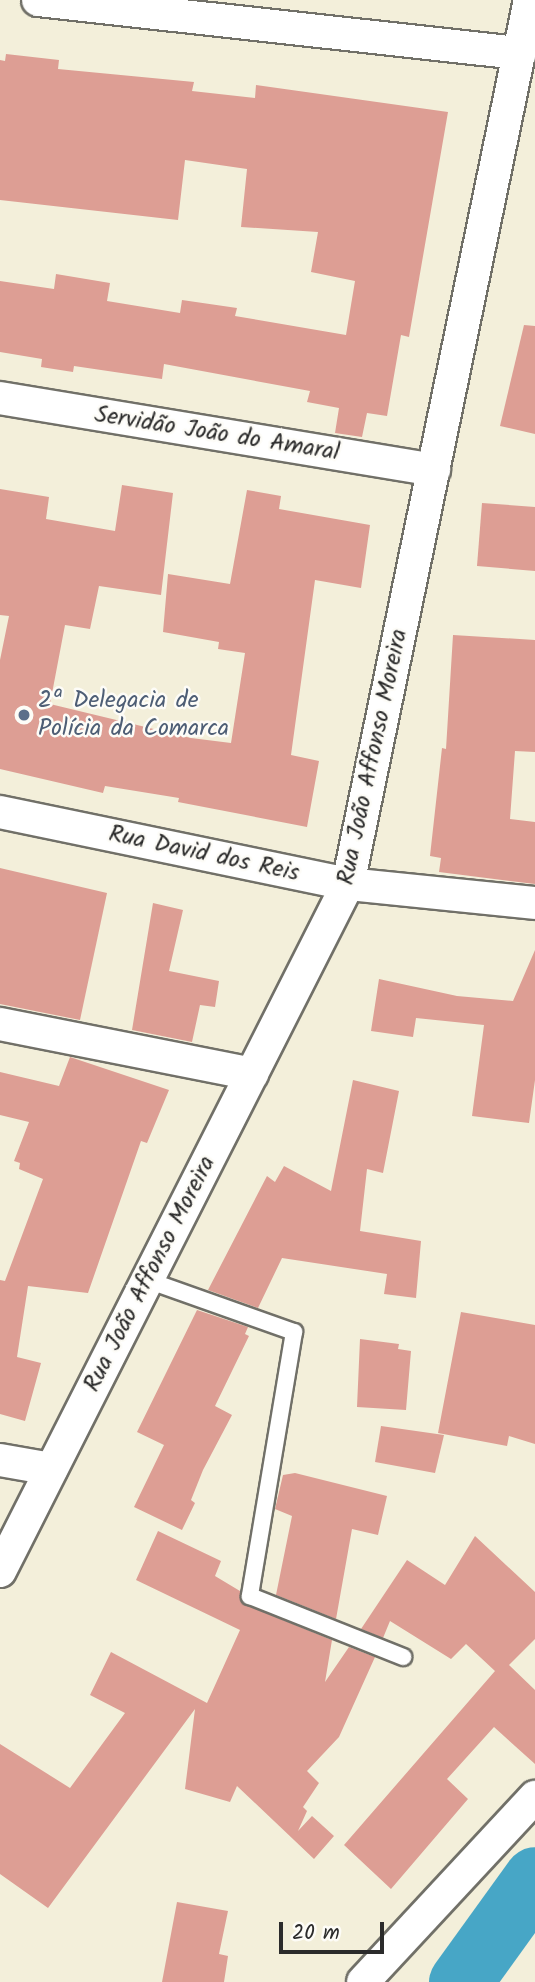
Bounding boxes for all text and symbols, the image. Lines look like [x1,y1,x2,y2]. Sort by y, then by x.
street label: Servidão João do Amaral [92,400,342,468]
street label: Rua João Affonso Moreira [332,626,414,888]
place label: 2ª Delegacia de Polícia da Comarca [38,687,229,743]
marker: 2ª Delegacia de Polícia da Comarca [16,707,32,723]
street label: Rua David dos Reis [106,820,302,888]
street label: Rua João Affonso Moreira [78,1151,222,1397]
scale bar [283,1909,388,1953]
text: 20 m [292,1917,340,1950]

